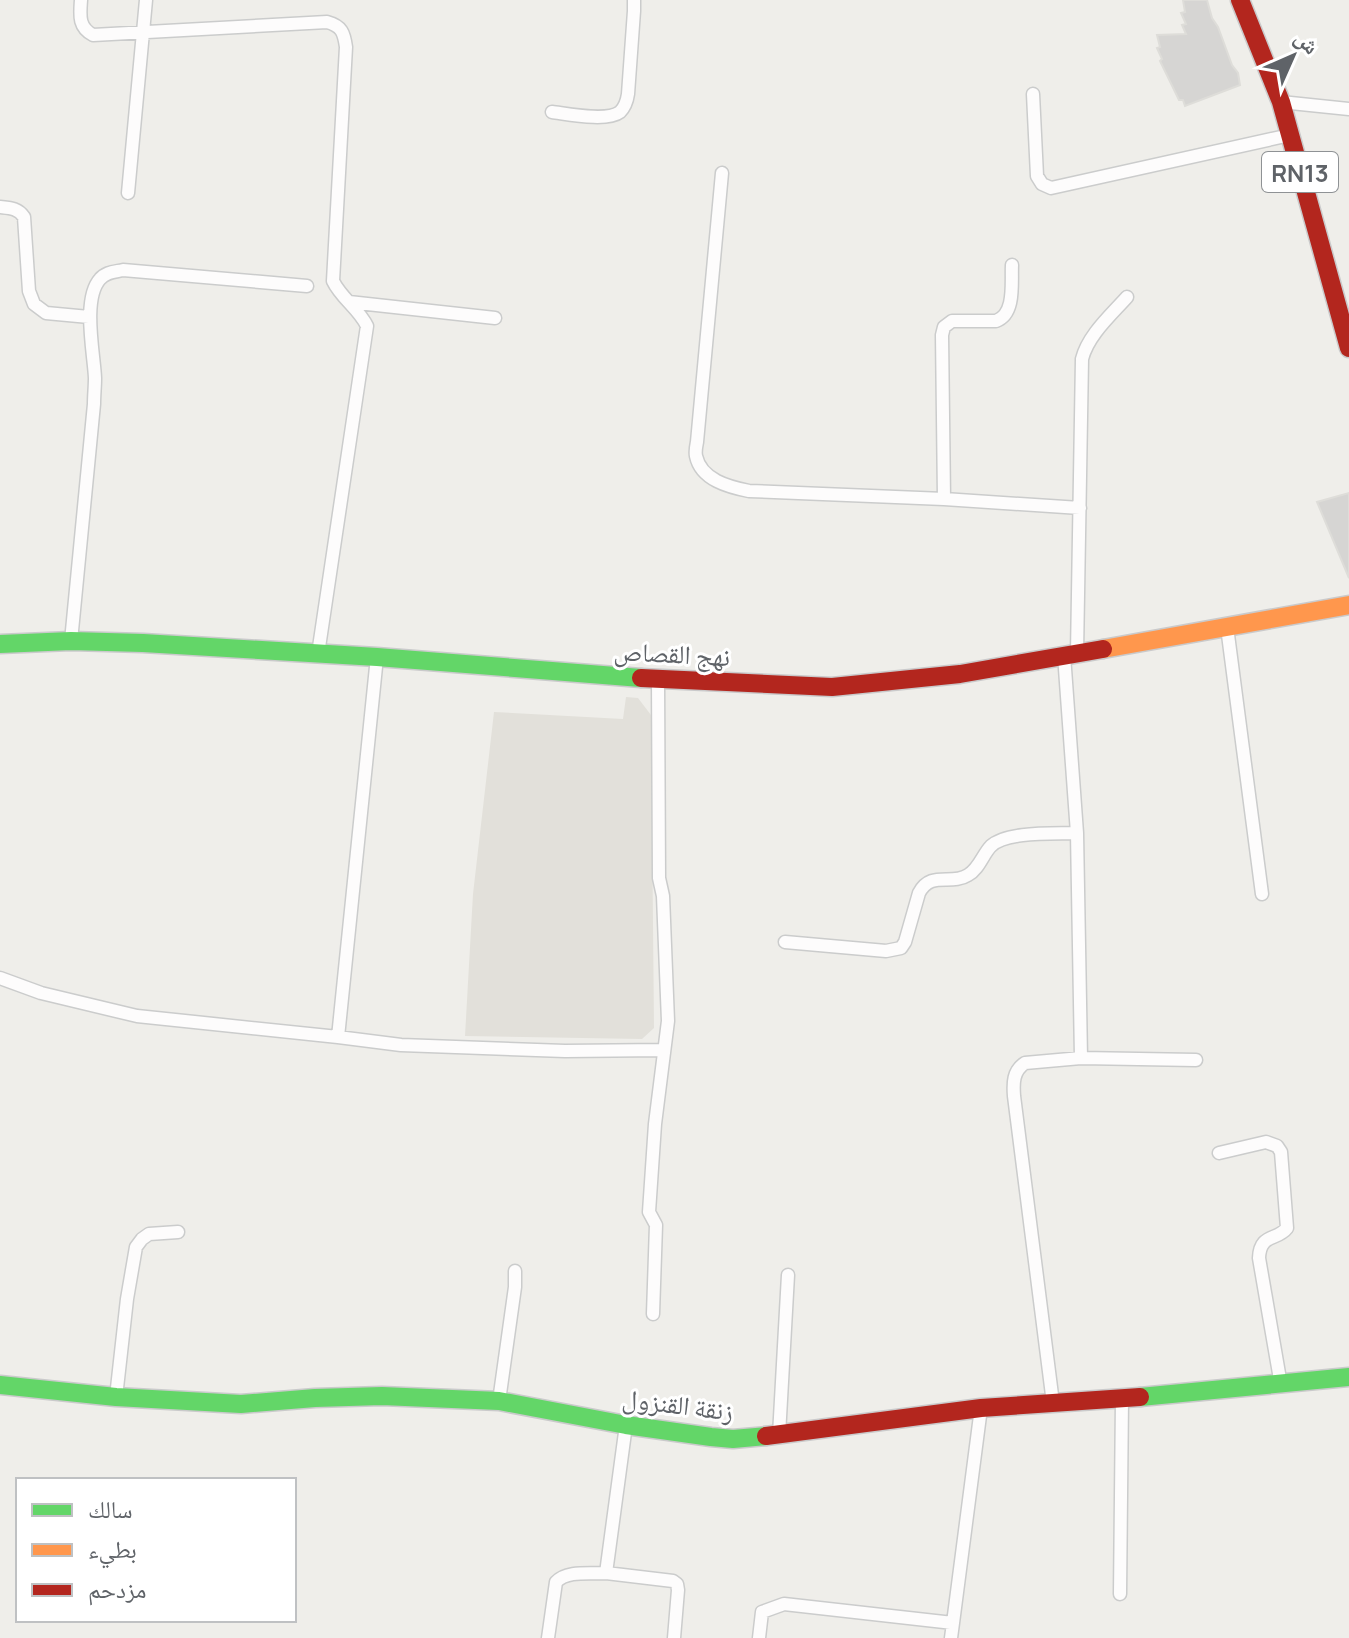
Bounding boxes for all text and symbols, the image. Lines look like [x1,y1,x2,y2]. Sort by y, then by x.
north arrow [1253,16,1333,96]
text: ش [1288,23,1326,61]
road number: RN13 [1262,152,1338,192]
street label: نهج القصاص [613,632,731,674]
street label: زنقة القنزول [620,1379,736,1429]
legend [16,1478,296,1622]
text: سالك [88,1492,133,1525]
text: بطيء [88,1532,137,1569]
text: مزدحم [88,1572,147,1606]

